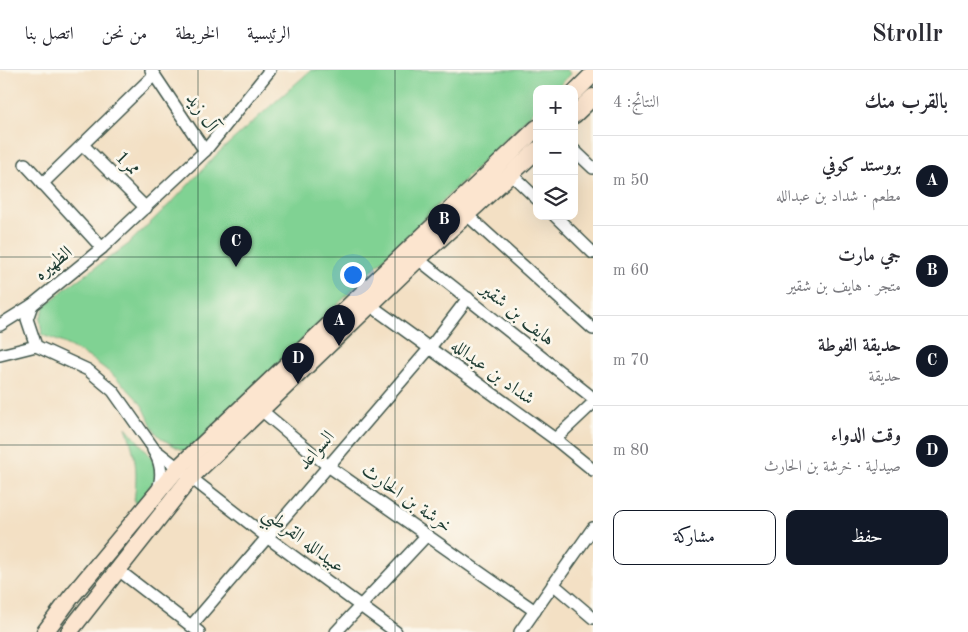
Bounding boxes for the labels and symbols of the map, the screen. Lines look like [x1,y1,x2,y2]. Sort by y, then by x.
street label: آل زيد [181,88,224,137]
street label: ممر1 [110,148,143,181]
pin: B [428,204,460,245]
pin: C [220,226,252,267]
street label: الظهيره [31,243,77,285]
your location [340,262,366,288]
street label: هايف بن شقير [474,278,558,351]
pin: A [323,305,355,346]
street label: شداد بن عبدالله [447,337,537,409]
pin: D [282,343,314,384]
street label: السواعد [295,428,340,475]
street label: خرشة بن الحارث [357,461,455,537]
street label: عبيدالله القرطبي [255,504,347,583]

